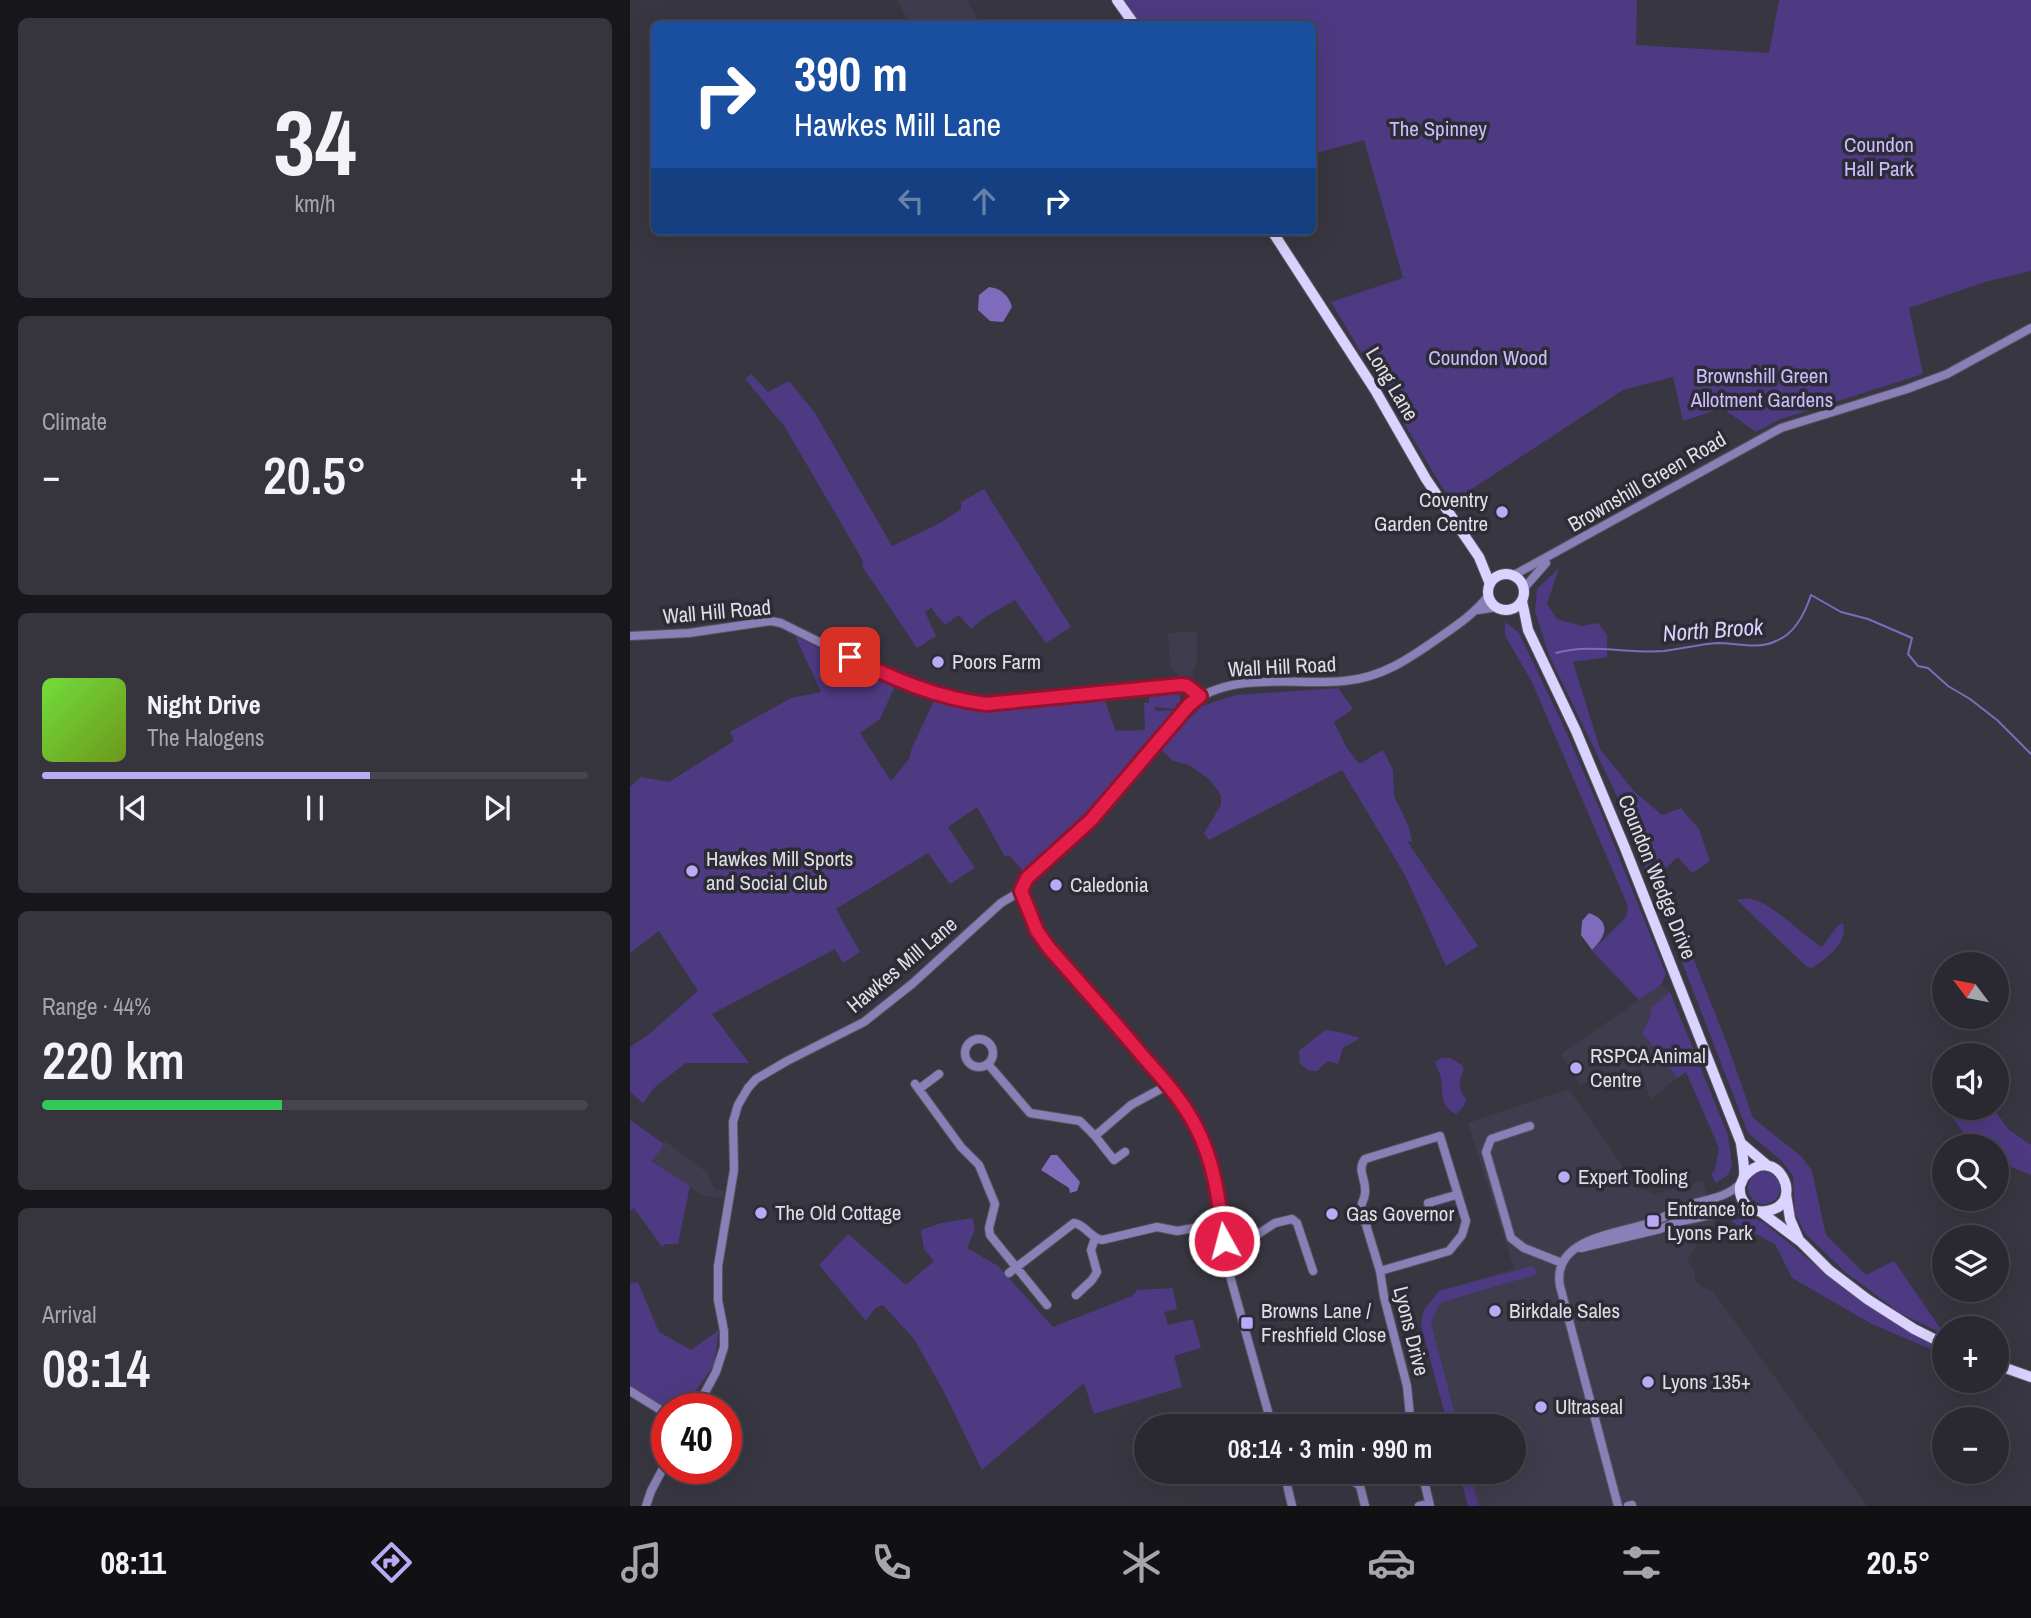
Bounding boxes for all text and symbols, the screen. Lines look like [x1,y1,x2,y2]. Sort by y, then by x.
text: 390 m [794,40,908,106]
icon: right [679,49,770,140]
text: 34 [274,81,357,203]
text: Hawkes Mill Lane [794,103,1001,146]
park label: The Spinney [1389,114,1487,143]
park label: Coundon Hall Park [1844,130,1914,183]
icon: left [892,182,930,220]
icon: ahead [965,182,1003,220]
icon: right [1038,182,1076,220]
text: km/h [295,188,335,219]
street label: Long Lane [1359,341,1426,426]
park label: Coundon Wood [1428,343,1548,372]
park label: Brownshill Green Allotment Gardens [1690,361,1833,414]
text: Climate [42,406,107,437]
street label: Brownshill Green Road [1562,425,1731,539]
text: 20.5° [263,440,367,510]
text: − [42,450,60,501]
text: + [570,450,588,501]
place label: Coventry Garden Centre [1374,485,1488,538]
marker: Coventry Garden Centre [1494,504,1510,520]
street label: Wall Hill Road [662,592,772,631]
water label: North Brook [1662,610,1766,648]
pin [820,627,880,687]
icon: arrive [831,638,869,676]
place label: Poors Farm [952,647,1041,676]
street label: Wall Hill Road [1227,649,1337,684]
marker: Poors Farm [930,654,946,670]
text: Night Drive [147,687,261,722]
text: The Halogens [147,722,264,753]
icon: previous [114,789,152,827]
icon: pause [296,789,334,827]
icon: next [478,789,516,827]
street label: Coundon Wedge Drive [1611,790,1704,963]
place label: Hawkes Mill Sports and Social Club [706,844,853,897]
marker: Hawkes Mill Sports and Social Club [684,863,700,879]
place label: Caledonia [1070,870,1149,899]
marker: Caledonia [1048,877,1064,893]
street label: Hawkes Mill Lane [840,910,963,1019]
north arrow [1932,952,2009,1029]
map controls [1932,952,2009,1484]
text: Range · 44% [42,991,151,1022]
text: 220 km [42,1025,185,1095]
place label: RSPCA Animal Centre [1590,1041,1706,1094]
button: sound [1932,1043,2009,1120]
marker: RSPCA Animal Centre [1568,1060,1584,1076]
button: search [1932,1134,2009,1211]
place label: Expert Tooling [1578,1162,1688,1191]
marker: Expert Tooling [1556,1169,1572,1185]
place label: Entrance to Lyons Park [1667,1194,1755,1247]
place label: The Old Cottage [775,1198,901,1227]
place label: Gas Governor [1346,1199,1454,1228]
position arrow [1187,1204,1261,1278]
marker: The Old Cottage [753,1205,769,1221]
marker: Gas Governor [1324,1206,1340,1222]
marker: Entrance to Lyons Park [1645,1213,1661,1229]
button: layers [1932,1225,2009,1302]
street label: Lyons Drive [1386,1283,1437,1379]
place label: Browns Lane / Freshfield Close [1261,1296,1386,1349]
place label: Birkdale Sales [1509,1296,1620,1325]
text: Arrival [42,1299,97,1330]
marker: Birkdale Sales [1487,1303,1503,1319]
marker: Browns Lane / Freshfield Close [1239,1315,1255,1331]
button: + [1932,1316,2009,1393]
text: 08:14 [42,1333,150,1403]
place label: Lyons 135+ [1662,1367,1751,1396]
marker: Lyons 135+ [1640,1374,1656,1390]
place label: Ultraseal [1555,1392,1623,1421]
speed limit sign: 40 [651,1393,742,1484]
marker: Ultraseal [1533,1399,1549,1415]
button: − [1932,1407,2009,1484]
text: 08:14 · 3 min · 990 m [1228,1431,1432,1466]
icon: directions [367,1538,416,1587]
icon: music [617,1538,666,1587]
icon: phone [867,1538,916,1587]
icon: climate [1117,1538,1166,1587]
icon: car [1367,1538,1416,1587]
icon: filters [1617,1538,1666,1587]
text: 08:11 [100,1541,166,1584]
text: 20.5° [1867,1541,1930,1584]

